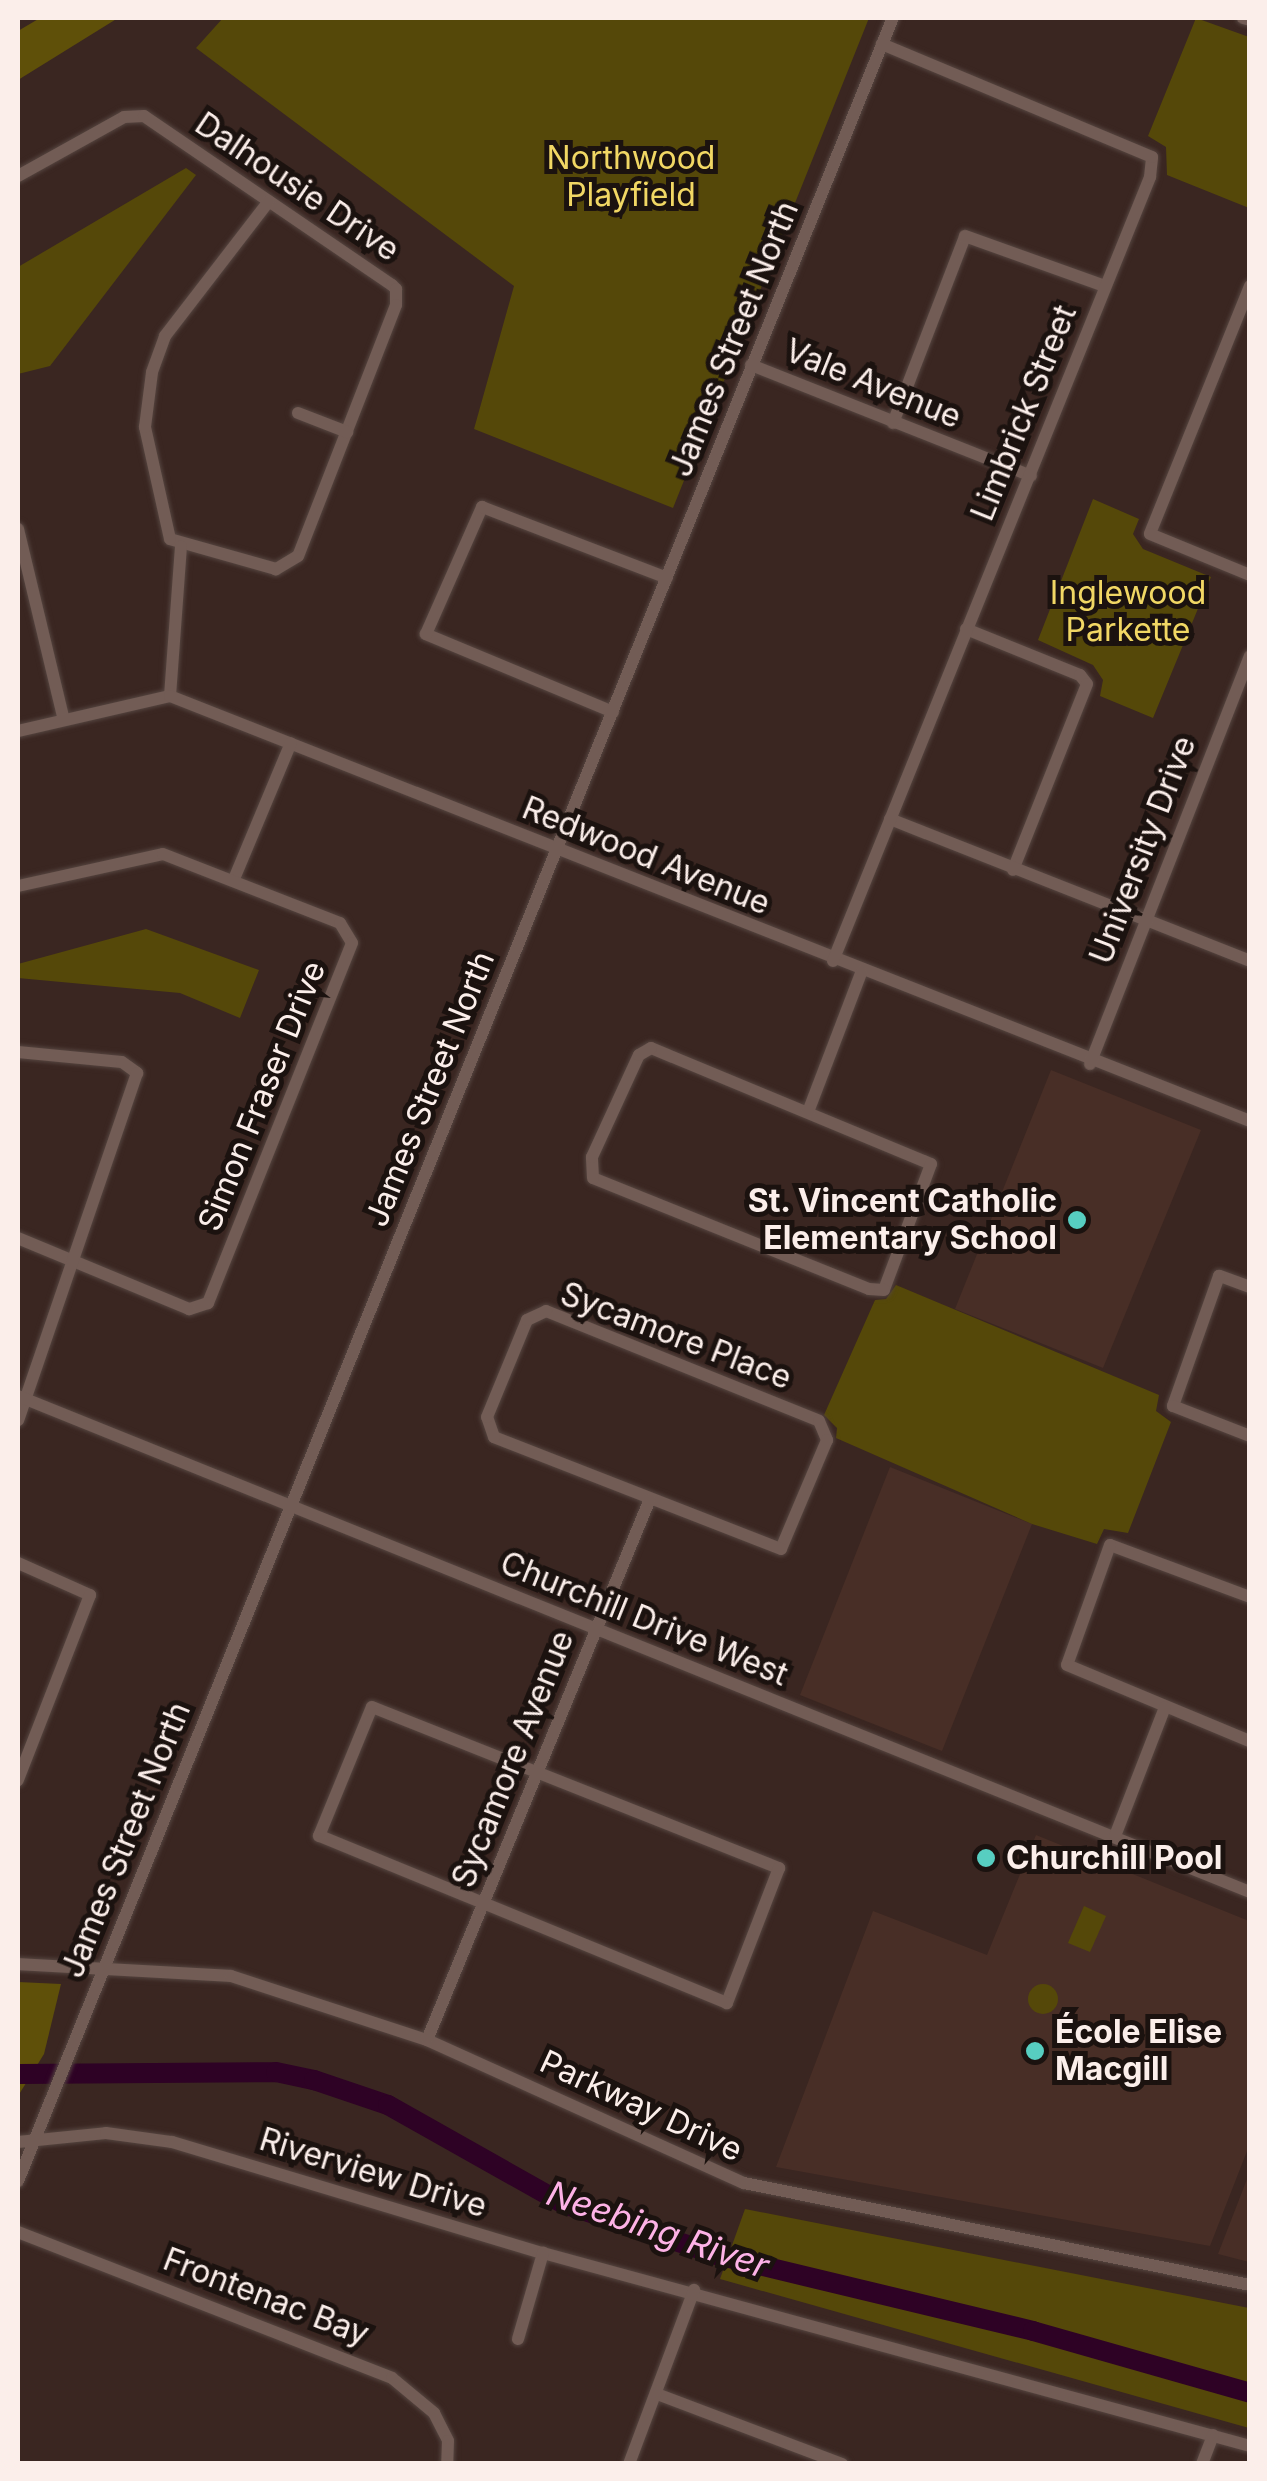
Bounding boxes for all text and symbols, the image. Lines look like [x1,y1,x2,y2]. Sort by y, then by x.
street label: Dalhousie Drive [188,105,406,269]
park label: Northwood Playfield [547,140,715,215]
street label: James Street North [661,196,807,482]
street label: Limbrick Street [963,300,1085,526]
street label: Vale Avenue [779,331,967,437]
park label: Inglewood Parkette [1050,575,1206,650]
street label: University Drive [1082,731,1204,969]
street label: Redwood Avenue [517,789,775,923]
street label: James Street North [357,946,503,1232]
street label: Simon Fraser Drive [190,956,334,1236]
place label: St. Vincent Catholic Elementary School [747,1183,1057,1258]
marker: St. Vincent Catholic Elementary School [1066,1209,1088,1231]
street label: Sycamore Place [555,1274,797,1398]
street label: Churchill Drive West [495,1544,793,1694]
street label: Sycamore Avenue [444,1625,582,1893]
street label: James Street North [53,1697,199,1983]
place label: Churchill Pool [1006,1839,1222,1877]
marker: Churchill Pool [975,1847,997,1869]
place label: École Elise Macgill [1055,2014,1222,2089]
marker: École Elise Macgill [1024,2040,1046,2062]
street label: Parkway Drive [534,2042,748,2170]
street label: Riverview Drive [255,2120,491,2226]
water label: Neebing River [542,2171,774,2287]
street label: Frontenac Bay [158,2240,374,2354]

